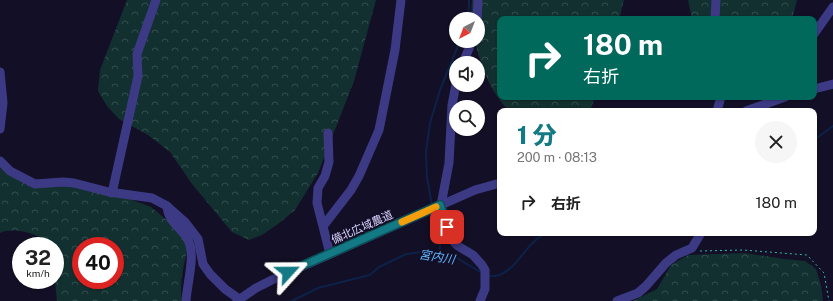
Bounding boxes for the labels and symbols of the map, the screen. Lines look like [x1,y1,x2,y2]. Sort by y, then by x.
north arrow [449,12,485,48]
street label: 備北広域農道 [329,208,395,246]
pin [430,210,464,244]
speed limit sign: 40 [72,237,124,289]
water label: 宮内川 [418,247,458,267]
position arrow [267,251,309,293]

